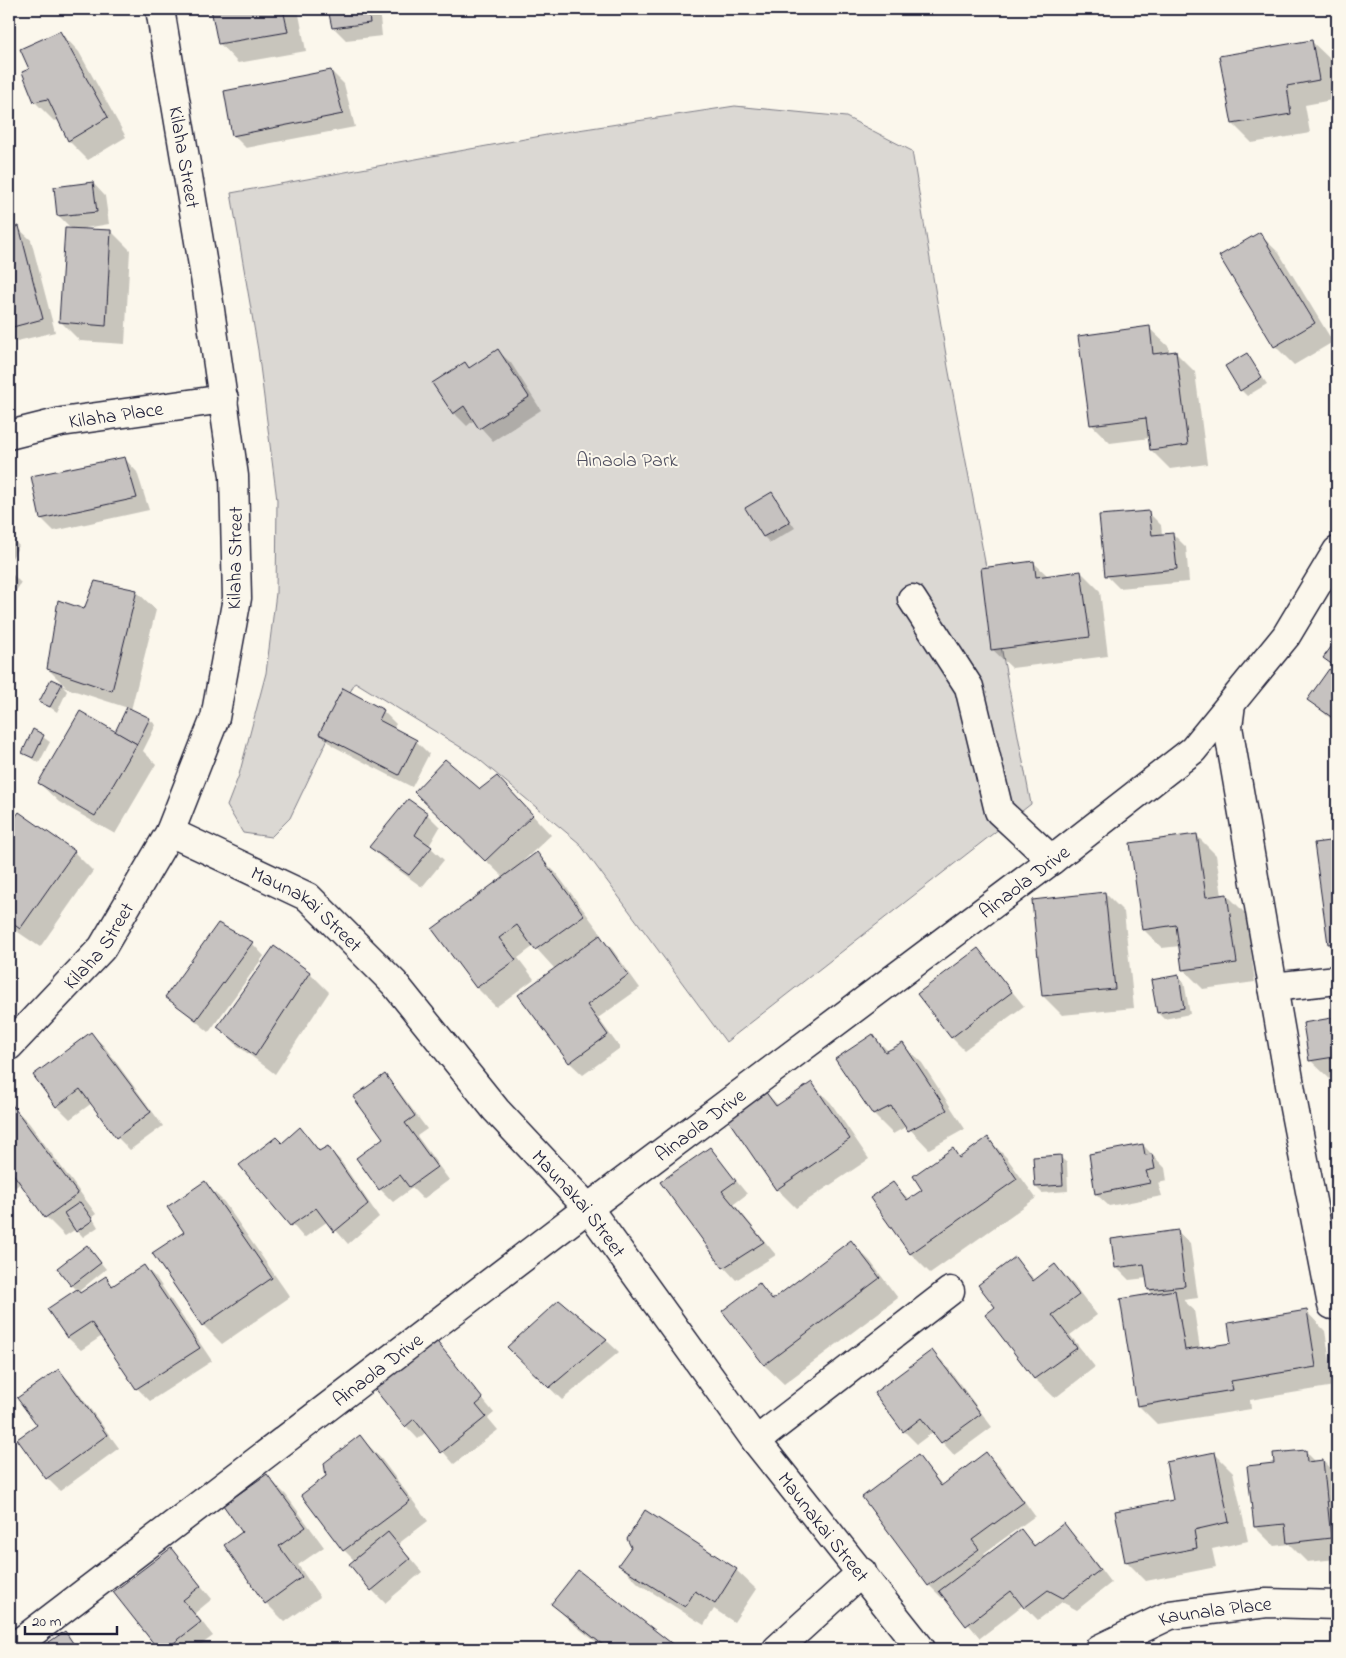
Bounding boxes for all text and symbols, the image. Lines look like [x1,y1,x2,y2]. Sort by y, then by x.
street label: Kilaha Street [159,104,206,211]
street label: Kilaha Place [67,396,165,438]
park label: Ainaola Park [576,447,678,476]
street label: Kilaha Street [221,506,252,610]
street label: Ainaola Drive [974,839,1077,927]
street label: Maunakai Street [245,860,368,960]
street label: Kilaha Street [58,897,143,997]
street label: Ainaola Drive [650,1082,753,1170]
street label: Maunakai Street [523,1144,631,1265]
street label: Ainaola Drive [327,1327,430,1415]
street label: Maunakai Street [769,1467,875,1590]
street label: Kaunala Place [1154,1591,1272,1635]
scale bar [25,1603,118,1635]
text: 20 m [32,1611,62,1633]

